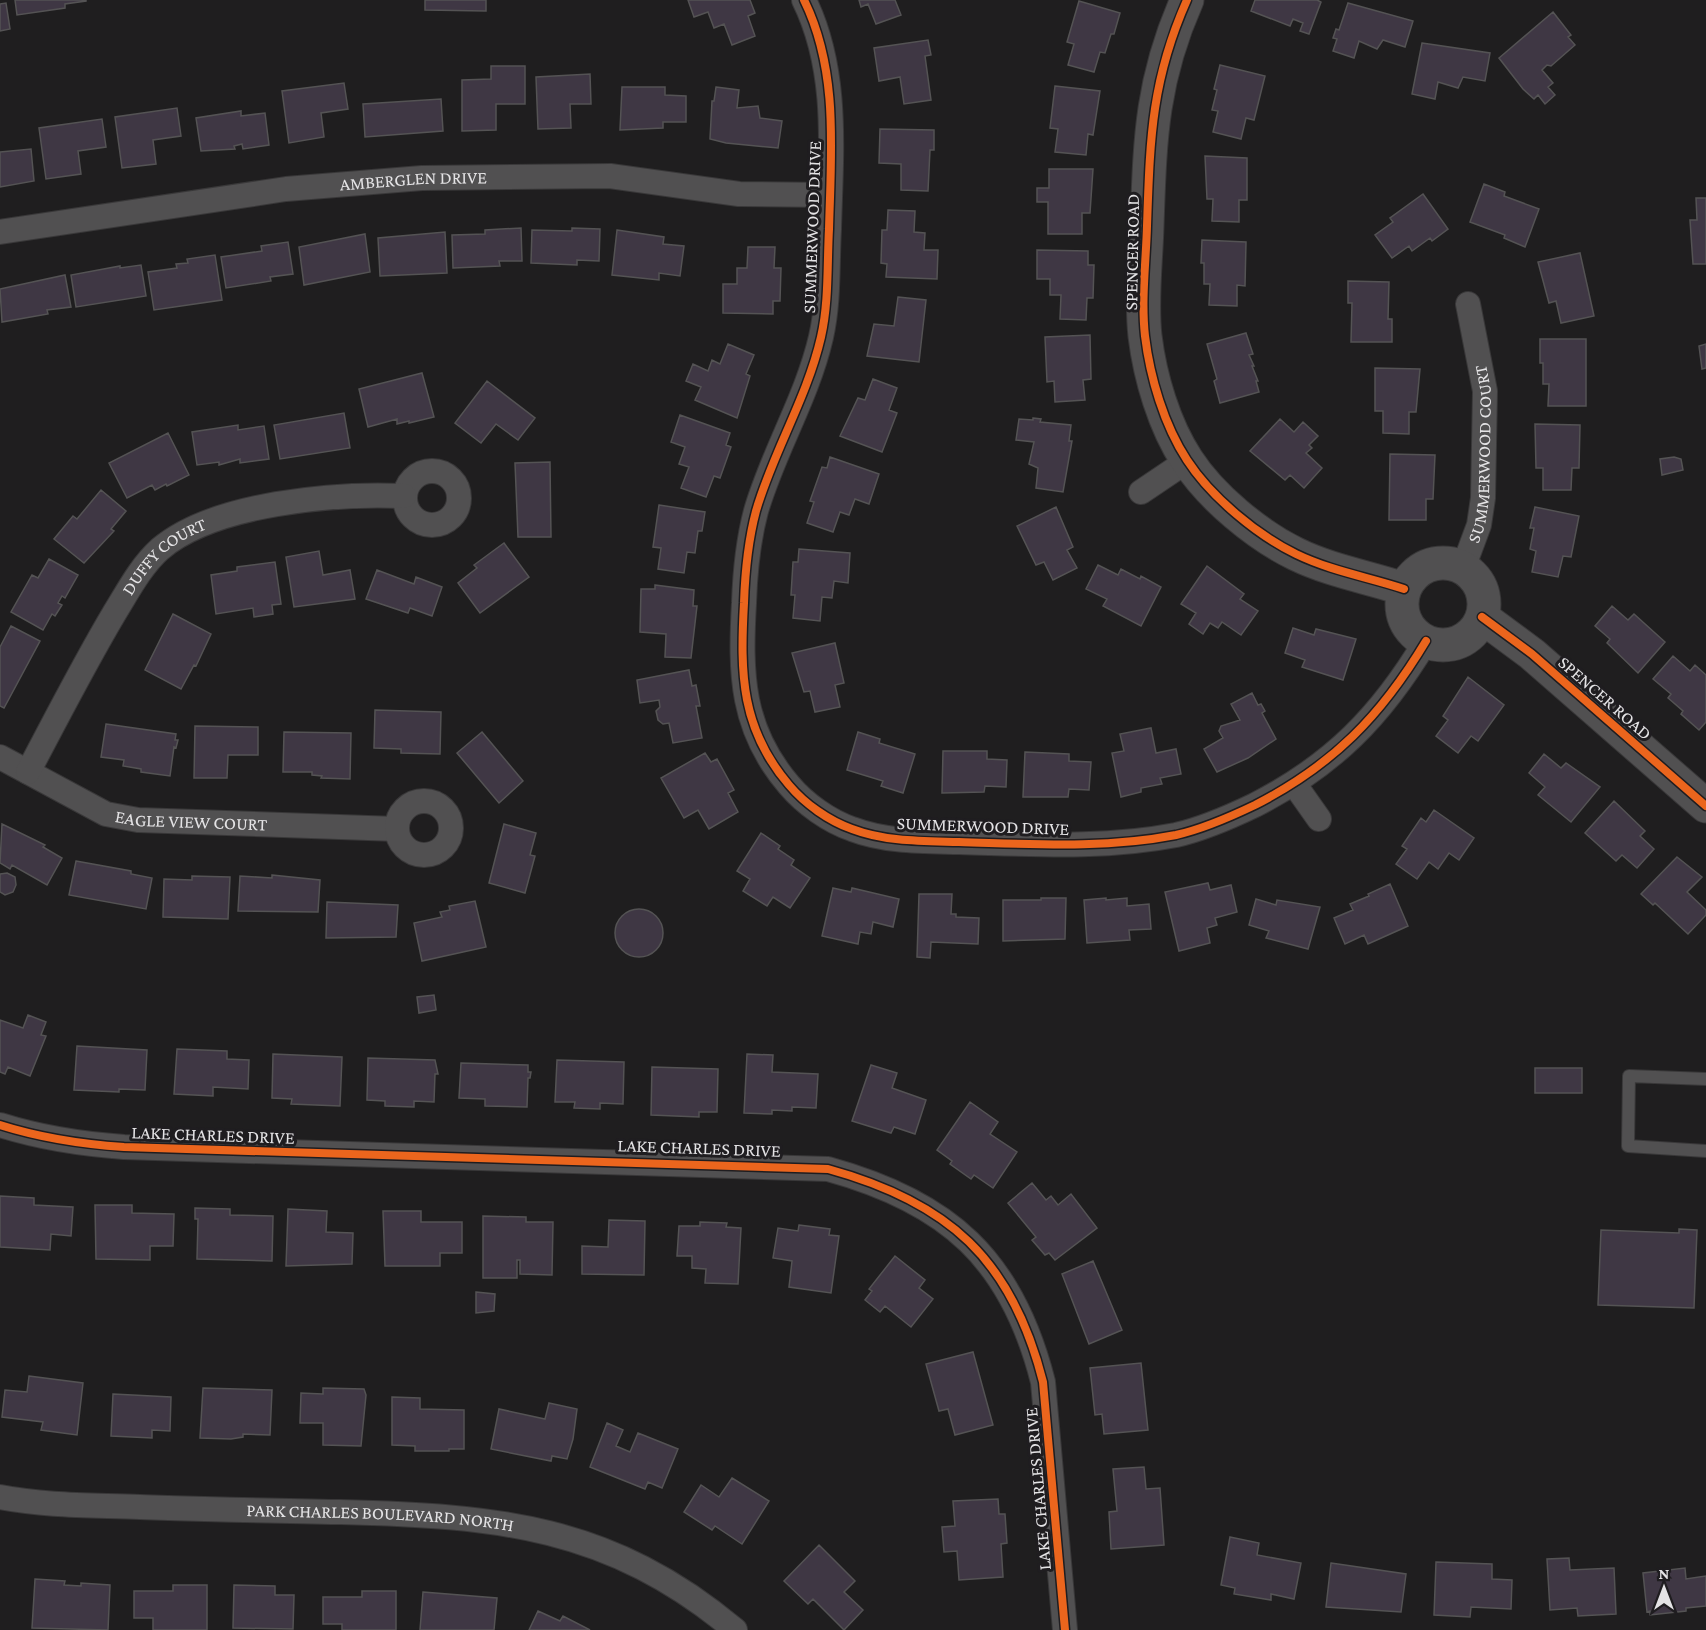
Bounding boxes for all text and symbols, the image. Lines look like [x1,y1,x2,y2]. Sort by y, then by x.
street label: SUMMERWOOD DRIVE [799,140,825,314]
street label: AMBERGLEN DRIVE [339,167,487,195]
street label: SPENCER ROAD [1121,193,1143,311]
street label: SUMMERWOOD COURT [1463,363,1496,546]
street label: DUFFY COURT [118,514,209,599]
street label: SPENCER ROAD [1554,652,1656,744]
street label: EAGLE VIEW COURT [114,806,268,834]
street label: SUMMERWOOD DRIVE [896,813,1070,839]
street label: LAKE CHARLES DRIVE [131,1122,295,1148]
street label: LAKE CHARLES DRIVE [617,1135,781,1161]
street label: LAKE CHARLES DRIVE [1021,1407,1055,1571]
street label: PARK CHARLES BOULEVARD NORTH [246,1500,516,1535]
north arrow [1634,1558,1694,1618]
text: N [1659,1565,1670,1582]

